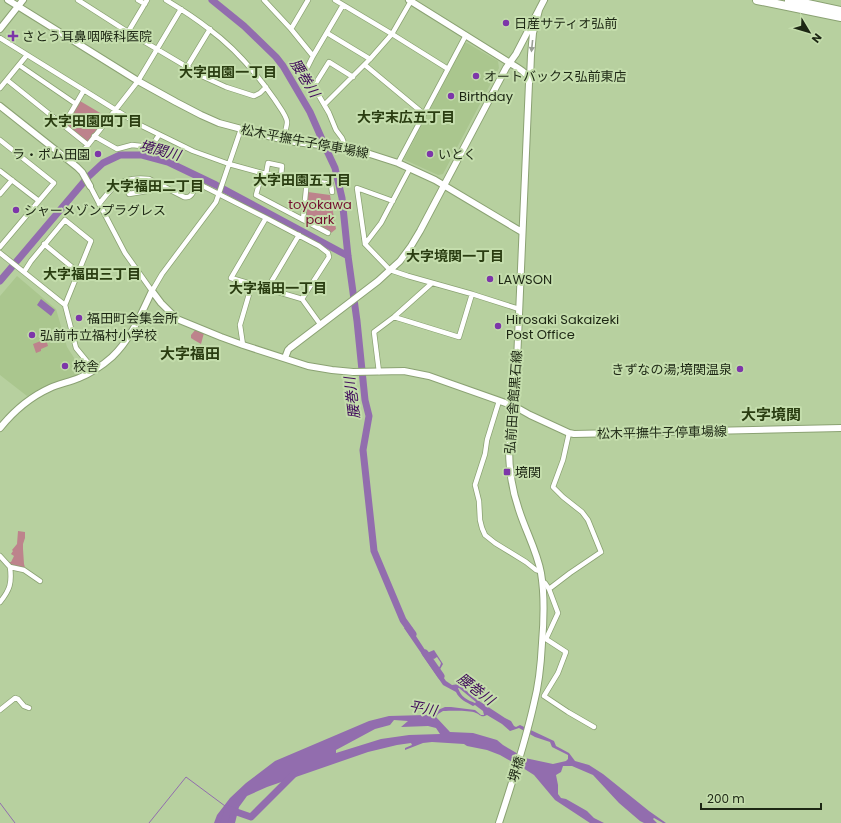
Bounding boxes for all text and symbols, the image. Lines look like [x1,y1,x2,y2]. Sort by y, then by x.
north arrow [789,12,829,52]
place label: 日産サティオ弘前 [514,14,617,33]
marker: 日産サティオ弘前 [501,18,511,28]
place label: さとう耳鼻咽喉科医院 [22,27,152,46]
marker: さとう耳鼻咽喉科医院 [7,30,19,42]
text: N [808,30,826,46]
one-way arrow [528,40,535,52]
water label: 腰巻川 [285,55,326,103]
district label: 大字田園一丁目 [179,62,277,82]
place label: オートバックス弘前東店 [484,67,627,86]
marker: オートバックス弘前東店 [471,71,481,81]
place label: Birthday [459,87,514,106]
marker: Birthday [446,91,456,101]
district label: 大字末広五丁目 [357,107,455,127]
district label: 大字田園四丁目 [44,111,142,131]
street label: 松木平撫牛子停車場線 [239,120,371,163]
water label: 境関川 [137,135,185,166]
place label: ラ・ポム田園 [12,145,90,164]
place label: いとく [438,145,477,164]
marker: ラ・ポム田園 [93,149,103,159]
marker: いとく [425,149,435,159]
district label: 大字田園五丁目 [253,170,351,190]
district label: 大字福田二丁目 [106,176,204,196]
park label: toyokawa park [288,195,352,229]
place label: シャーメゾンプラグレス [24,201,166,220]
marker: シャーメゾンプラグレス [11,205,21,215]
district label: 大字境関一丁目 [406,246,504,266]
district label: 大字福田三丁目 [43,264,141,284]
place label: LAWSON [498,270,552,289]
marker: LAWSON [485,274,495,284]
district label: 大字福田一丁目 [229,278,327,298]
place label: 福田町会集会所 [87,309,178,328]
place label: Hirosaki Sakaizeki Post Office [506,310,619,344]
marker: 福田町会集会所 [74,313,84,323]
marker: Hirosaki Sakaizeki Post Office [493,321,503,331]
place label: 弘前市立福村小学校 [40,326,157,345]
marker: 弘前市立福村小学校 [27,330,37,340]
district label: 大字福田 [160,343,220,364]
street label: 弘前田舎館黒石線 [500,349,527,455]
place label: 校舎 [73,357,99,376]
place label: きずなの湯;境関温泉 [612,360,732,379]
marker: 校舎 [60,361,70,371]
marker: きずなの湯;境関温泉 [735,364,745,374]
water label: 腰巻川 [339,374,364,420]
district label: 大字境関 [741,404,801,425]
street label: 松木平撫牛子停車場線 [597,422,727,443]
place label: 境関 [515,463,541,482]
marker: 境関 [502,467,512,477]
water label: 腰巻川 [453,668,500,711]
water label: 平川 [407,696,441,721]
street label: 堺橋 [504,754,529,784]
scale bar [701,785,821,811]
text: 200 m [707,790,745,807]

